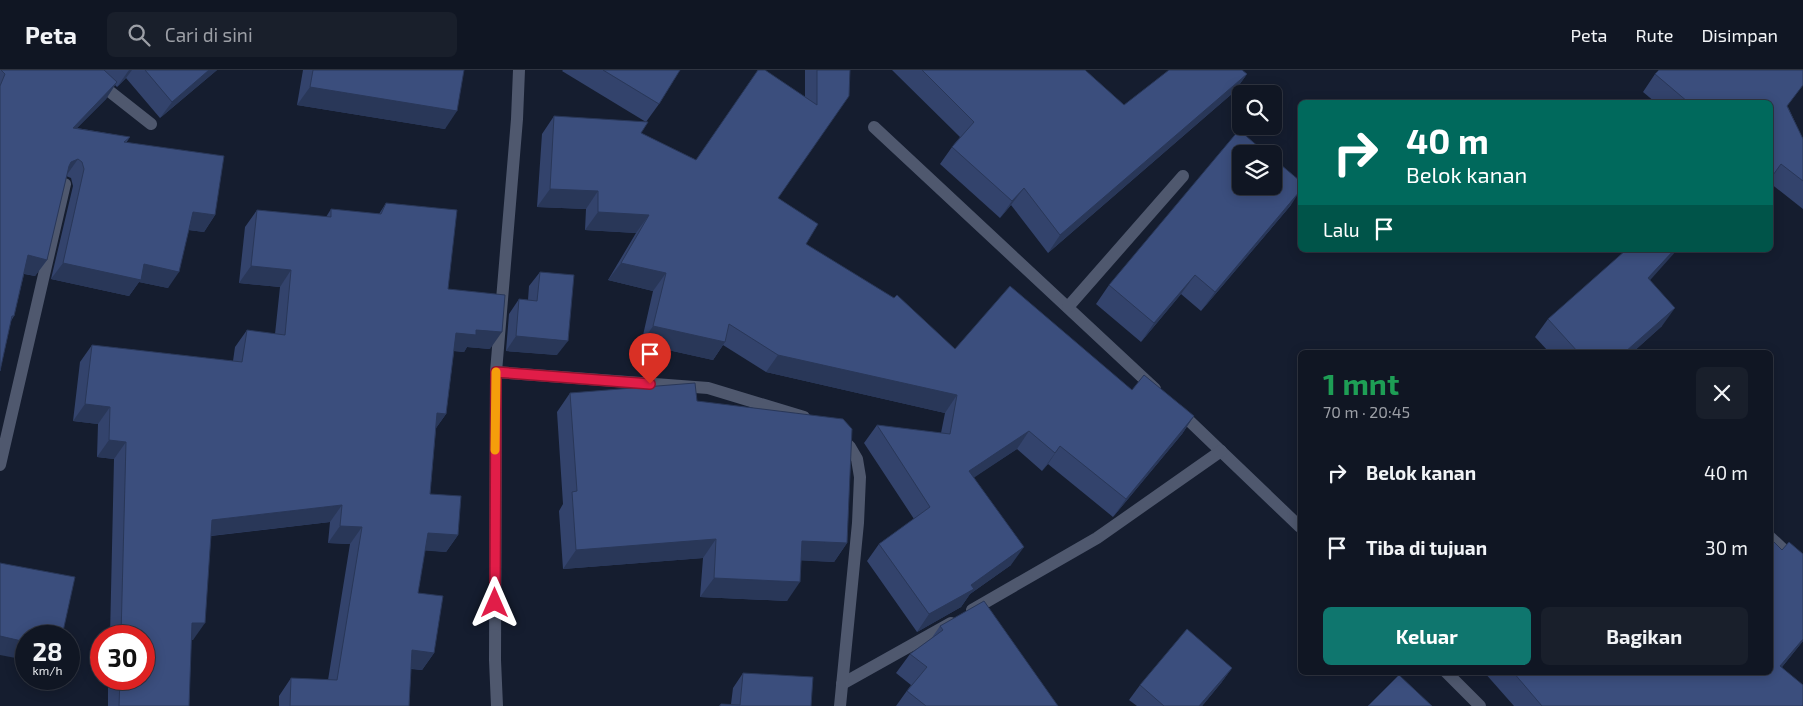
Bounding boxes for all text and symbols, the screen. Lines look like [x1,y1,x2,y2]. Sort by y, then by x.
search box [107,12,457,57]
text: Peta [25,20,77,49]
icon: search [125,21,153,49]
text: Cari di sini [165,23,253,46]
text: Peta [1571,24,1608,46]
text: Rute [1636,24,1673,46]
text: Disimpan [1701,24,1778,46]
map controls [1232,85,1282,195]
button: search [1232,85,1282,135]
text: 40 m [1406,119,1489,161]
icon: right [1323,120,1388,185]
button: layers [1232,145,1282,195]
text: Belok kanan [1406,161,1527,187]
icon: arrive [1370,215,1398,243]
text: Lalu [1323,218,1360,241]
pin [629,333,671,384]
icon: arrive [636,340,664,368]
text: 1 mnt [1323,365,1399,401]
button: close [1696,367,1748,419]
text: 70 m · 20:45 [1323,402,1410,421]
icon: right [1323,459,1351,487]
text: Belok kanan [1366,461,1476,484]
text: 40 m [1704,461,1748,484]
icon: arrive [1323,534,1351,562]
text: Tiba di tujuan [1366,536,1487,559]
text: 30 m [1705,536,1748,559]
position arrow [468,576,520,628]
button: Keluar [1323,607,1531,665]
button: Bagikan [1541,607,1748,665]
speed limit sign: 30 [90,625,155,690]
text: 28 [32,636,63,666]
text: km/h [33,663,62,677]

